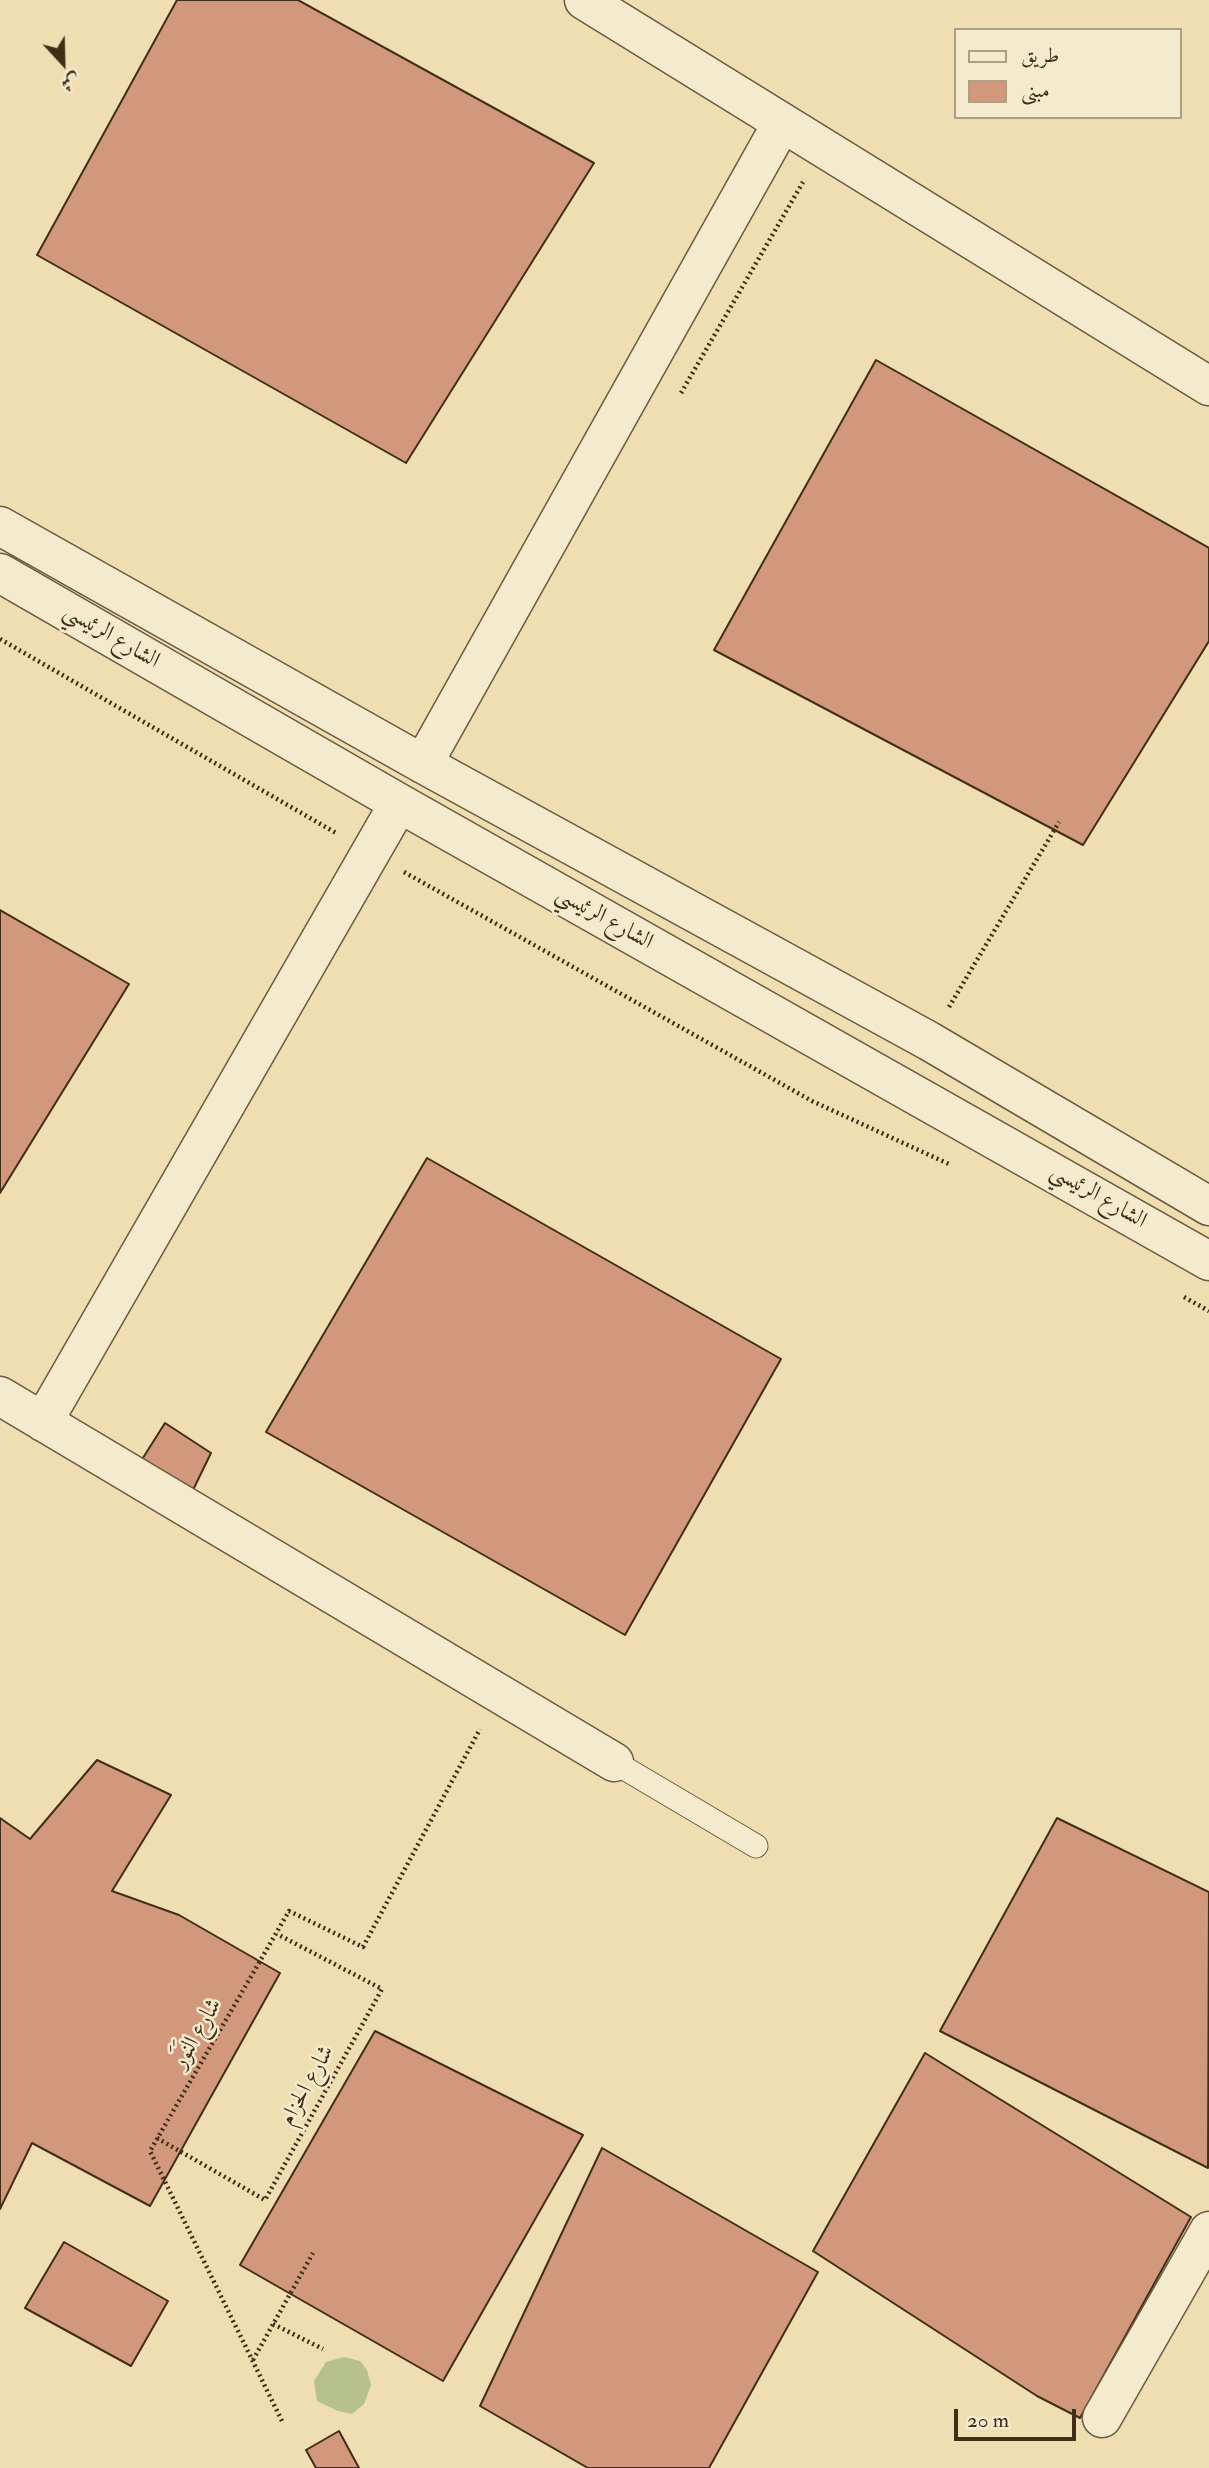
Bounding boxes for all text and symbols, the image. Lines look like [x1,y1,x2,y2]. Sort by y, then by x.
north arrow [28,28,98,98]
legend [954,28,1181,119]
text: طريق [1021,42,1059,69]
text: ش [58,68,84,97]
text: مبنى [1021,77,1050,104]
street label: الشارع الرئيسي [58,598,164,676]
street label: الشارع الرئيسي [550,881,658,957]
street label: الشارع الرئيسي [1045,1158,1151,1236]
street label: شارع النَوَر [167,1994,229,2074]
street label: شارع الحزام [275,2041,341,2131]
scale bar [957,2394,1080,2438]
text: 20 m [967,2407,1009,2434]

